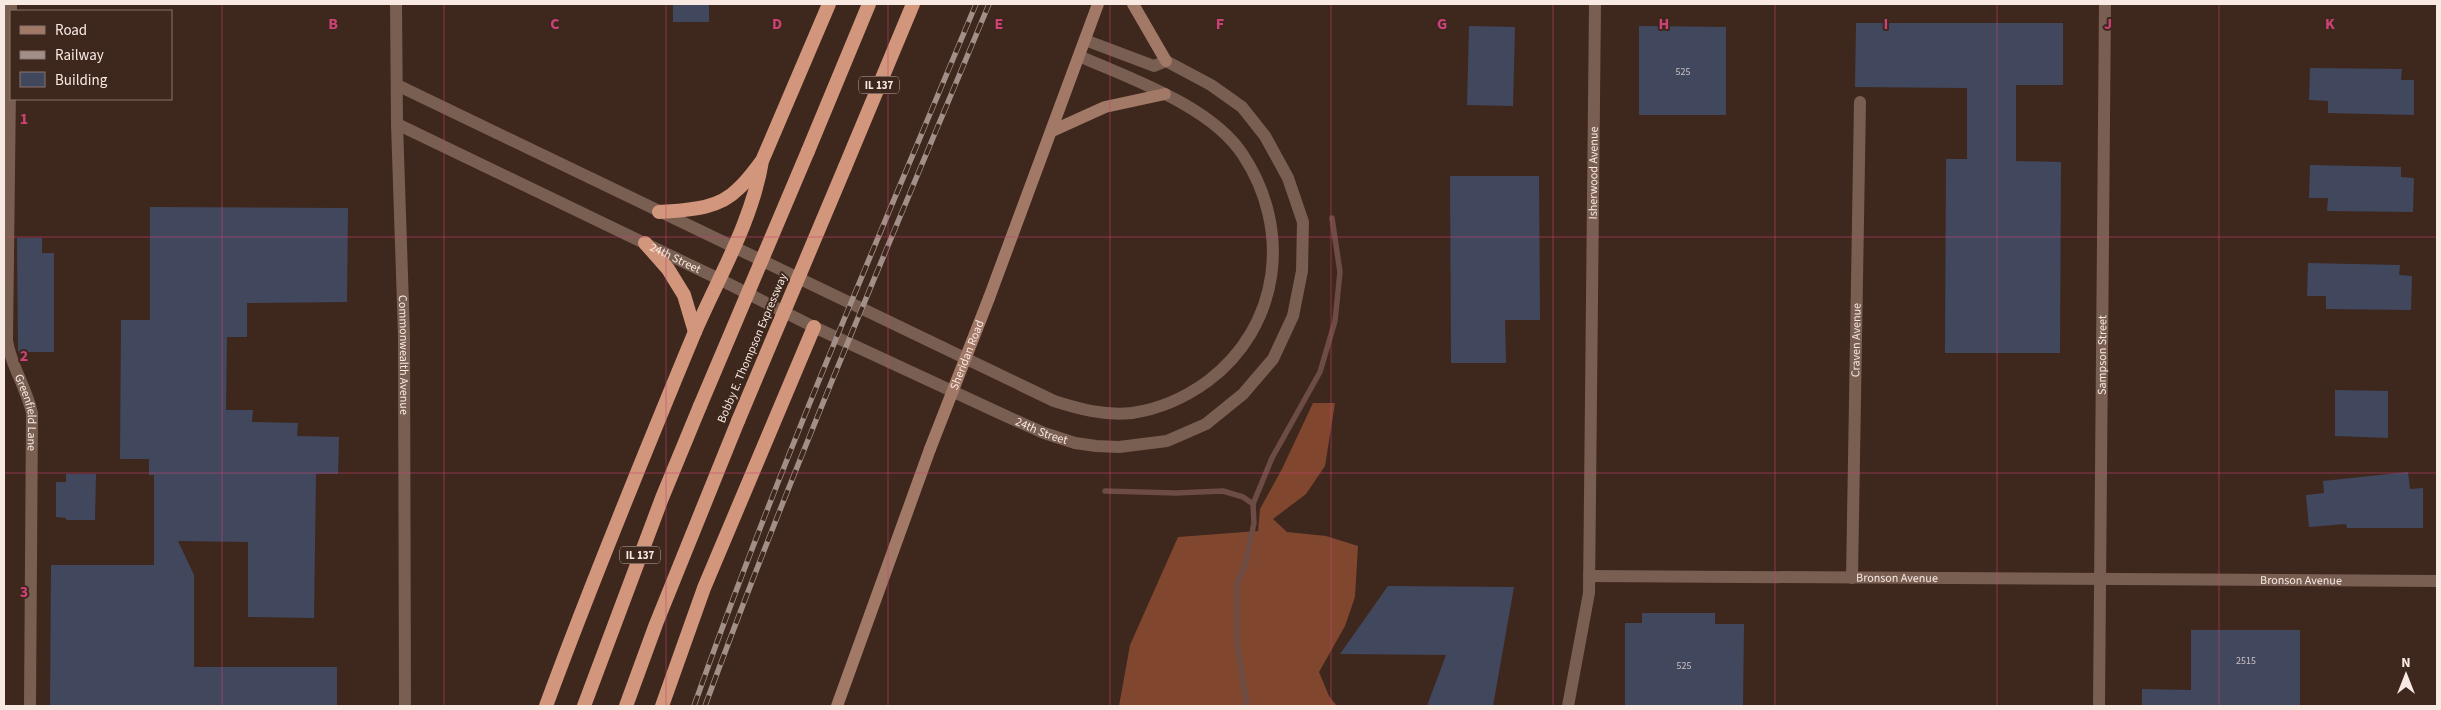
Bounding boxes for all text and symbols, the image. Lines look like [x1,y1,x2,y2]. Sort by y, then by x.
legend [10,10,172,100]
text: B [328,13,338,35]
text: C [550,13,560,35]
text: D [772,13,782,35]
text: E [995,13,1003,35]
text: F [1216,13,1224,35]
text: G [1437,13,1447,35]
text: H [1659,13,1669,35]
text: I [1884,13,1888,35]
text: J [2104,13,2112,35]
text: K [2325,13,2335,35]
text: Road [55,20,87,41]
text: Railway [55,45,104,66]
house number: 525 [1676,65,1690,79]
text: Building [55,70,108,91]
road number: IL 137 [859,76,899,94]
text: 1 [20,108,28,130]
street label: Isherwood Avenue [1585,126,1603,219]
street label: 24th Street [647,239,704,278]
street label: Bobby E. Thompson Expressway [713,270,792,426]
street label: Commonwealth Avenue [394,295,412,415]
street label: Craven Avenue [1847,303,1866,377]
street label: Sampson Street [2094,315,2111,395]
street label: Sheridan Road [946,318,989,392]
text: 2 [20,345,28,367]
street label: Greenfield Lane [10,371,40,451]
street label: 24th Street [1012,413,1070,449]
road number: IL 137 [620,546,660,564]
street label: Bronson Avenue [1856,570,1938,587]
street label: Bronson Avenue [2260,572,2342,589]
text: 3 [20,581,28,603]
north arrow [2381,650,2431,700]
text: N [2401,653,2411,673]
house number: 2515 [2236,654,2256,668]
house number: 525 [1677,659,1691,673]

